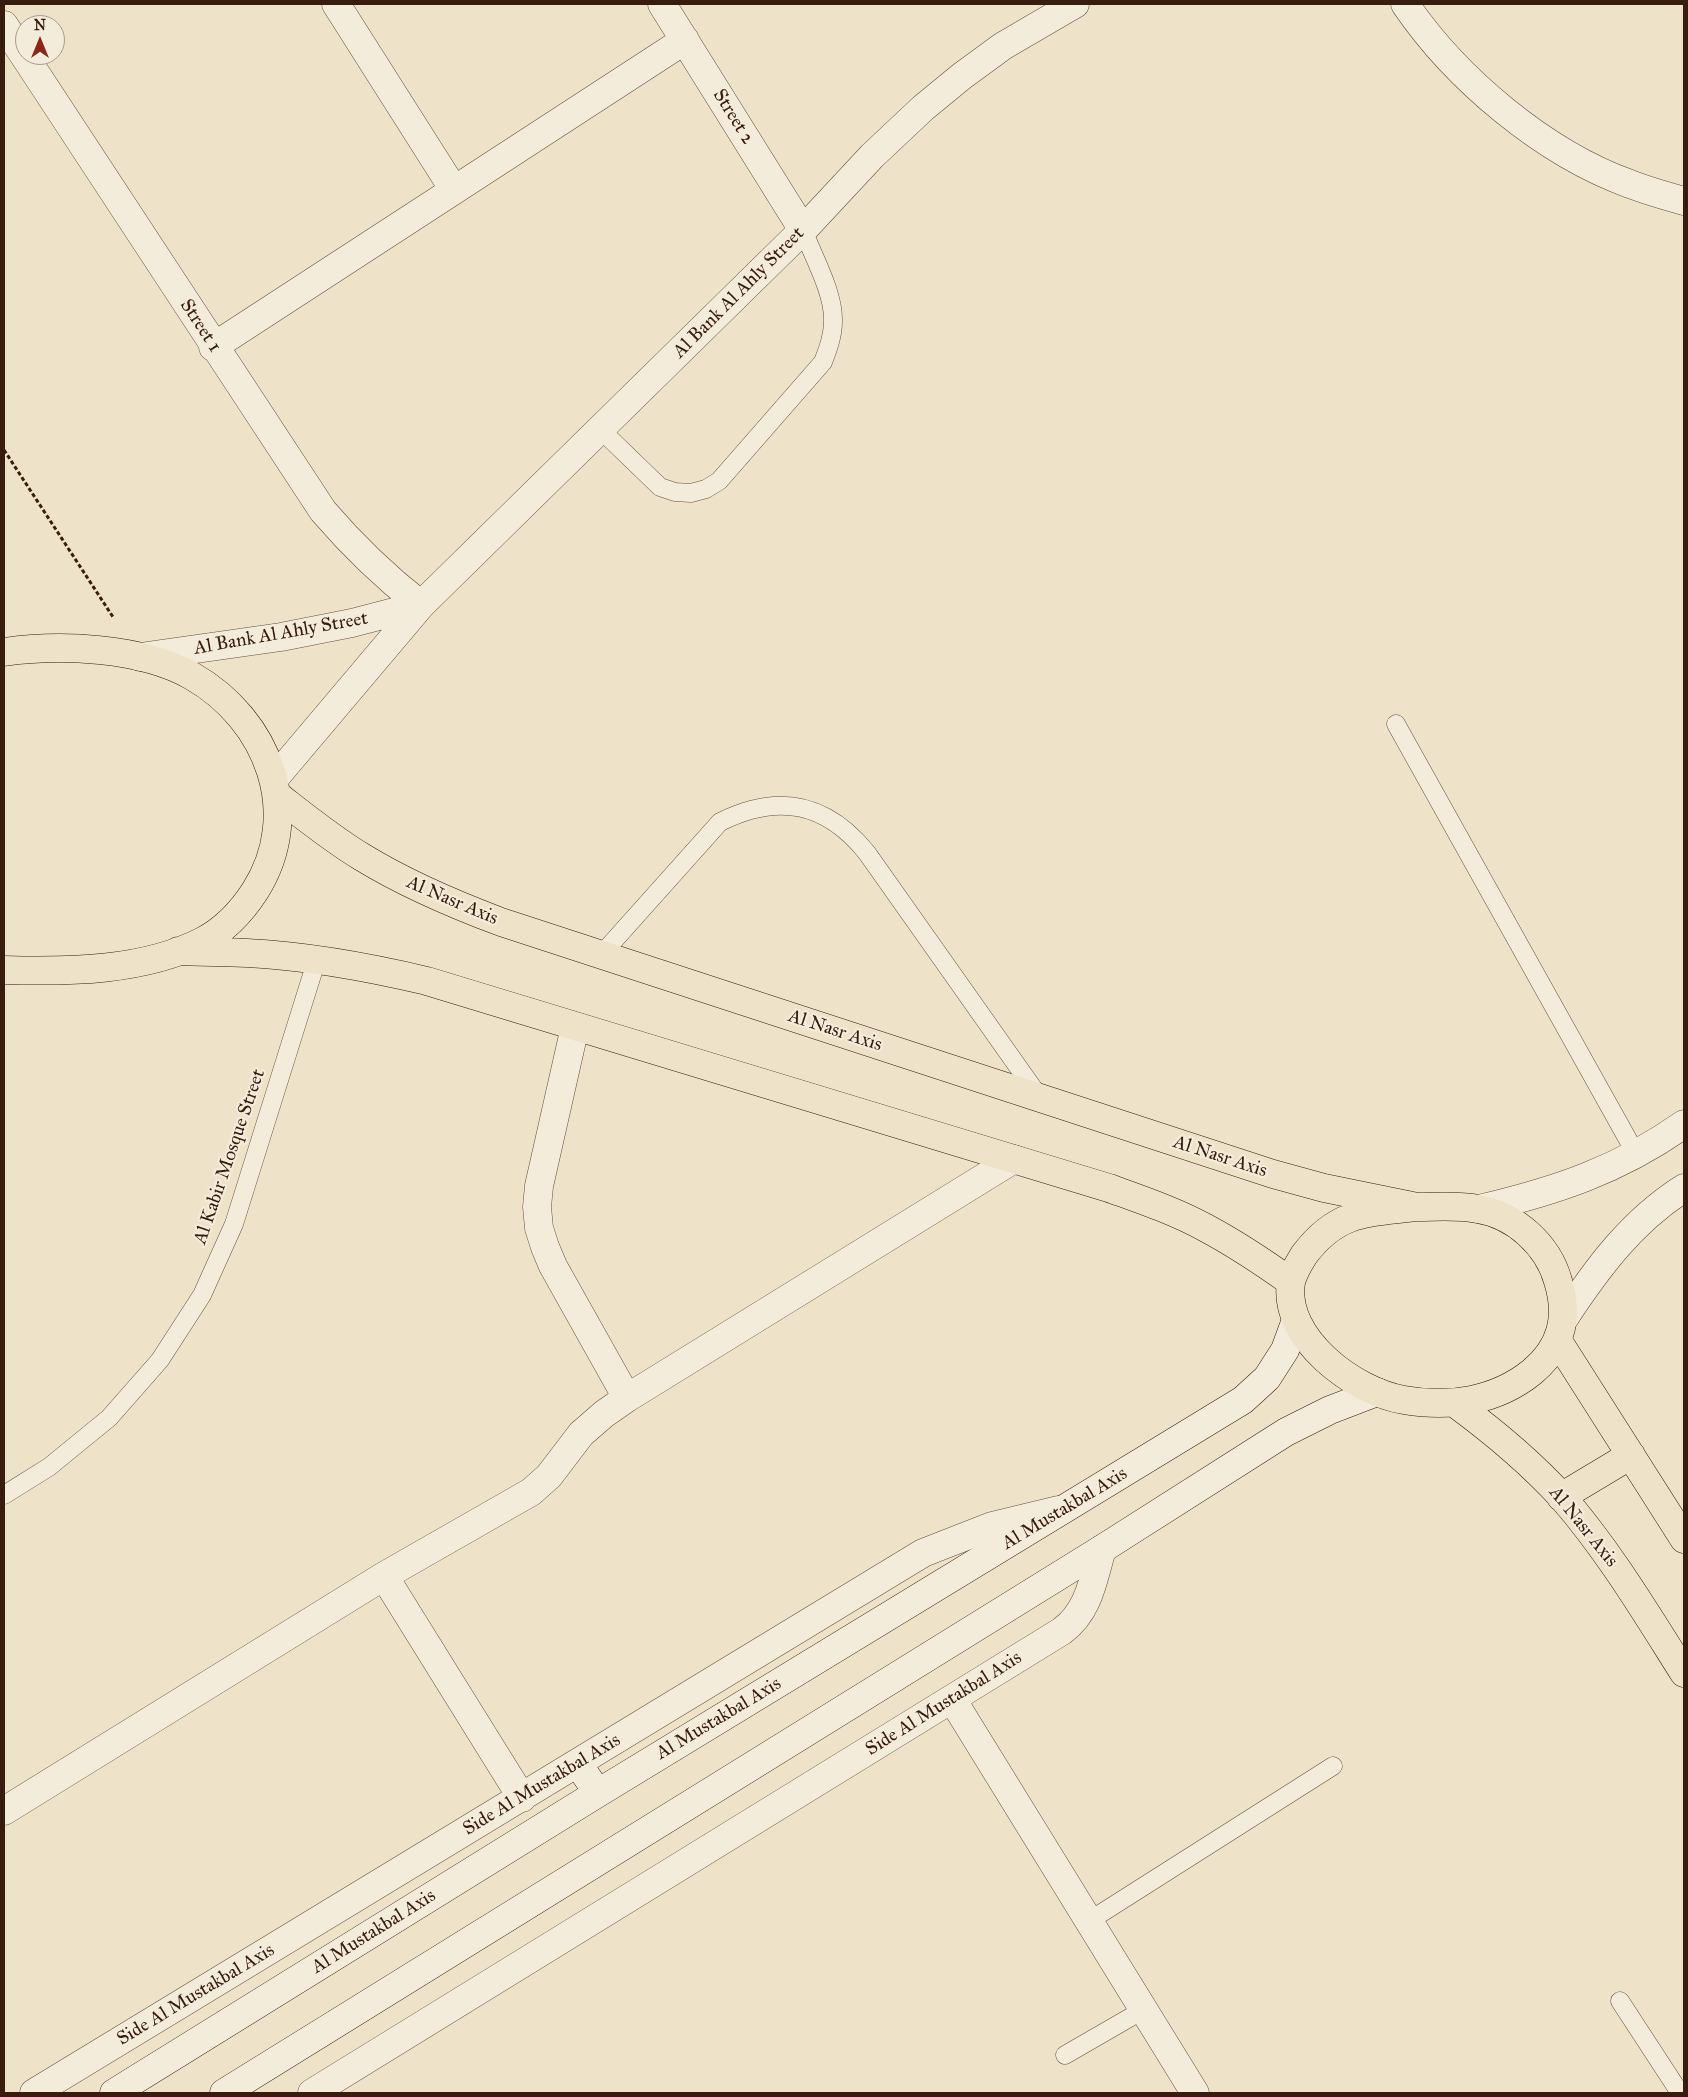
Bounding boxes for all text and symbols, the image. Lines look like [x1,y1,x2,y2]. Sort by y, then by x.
north arrow [15,15,65,65]
text: N [34,17,46,34]
street label: Street 2 [707,85,759,149]
street label: Al Bank Al Ahly Street [669,223,809,363]
street label: Street 1 [174,295,226,357]
street label: Al Bank Al Ahly Street [192,607,370,661]
street label: Al Nasr Axis [403,872,501,930]
street label: Al Nasr Axis [785,1005,885,1057]
street label: Al Kabir Mosque Street [189,1067,271,1247]
street label: Al Nasr Axis [1170,1131,1270,1183]
street label: Al Mustakbal Axis [998,1463,1132,1555]
street label: Al Nasr Axis [1544,1482,1622,1572]
street label: Side Al Mustakbal Axis [862,1647,1026,1761]
street label: Al Mustakbal Axis [652,1673,786,1765]
street label: Side Al Mustakbal Axis [459,1729,625,1841]
street label: Al Mustakbal Axis [308,1885,440,1979]
street label: Side Al Mustakbal Axis [113,1939,279,2051]

